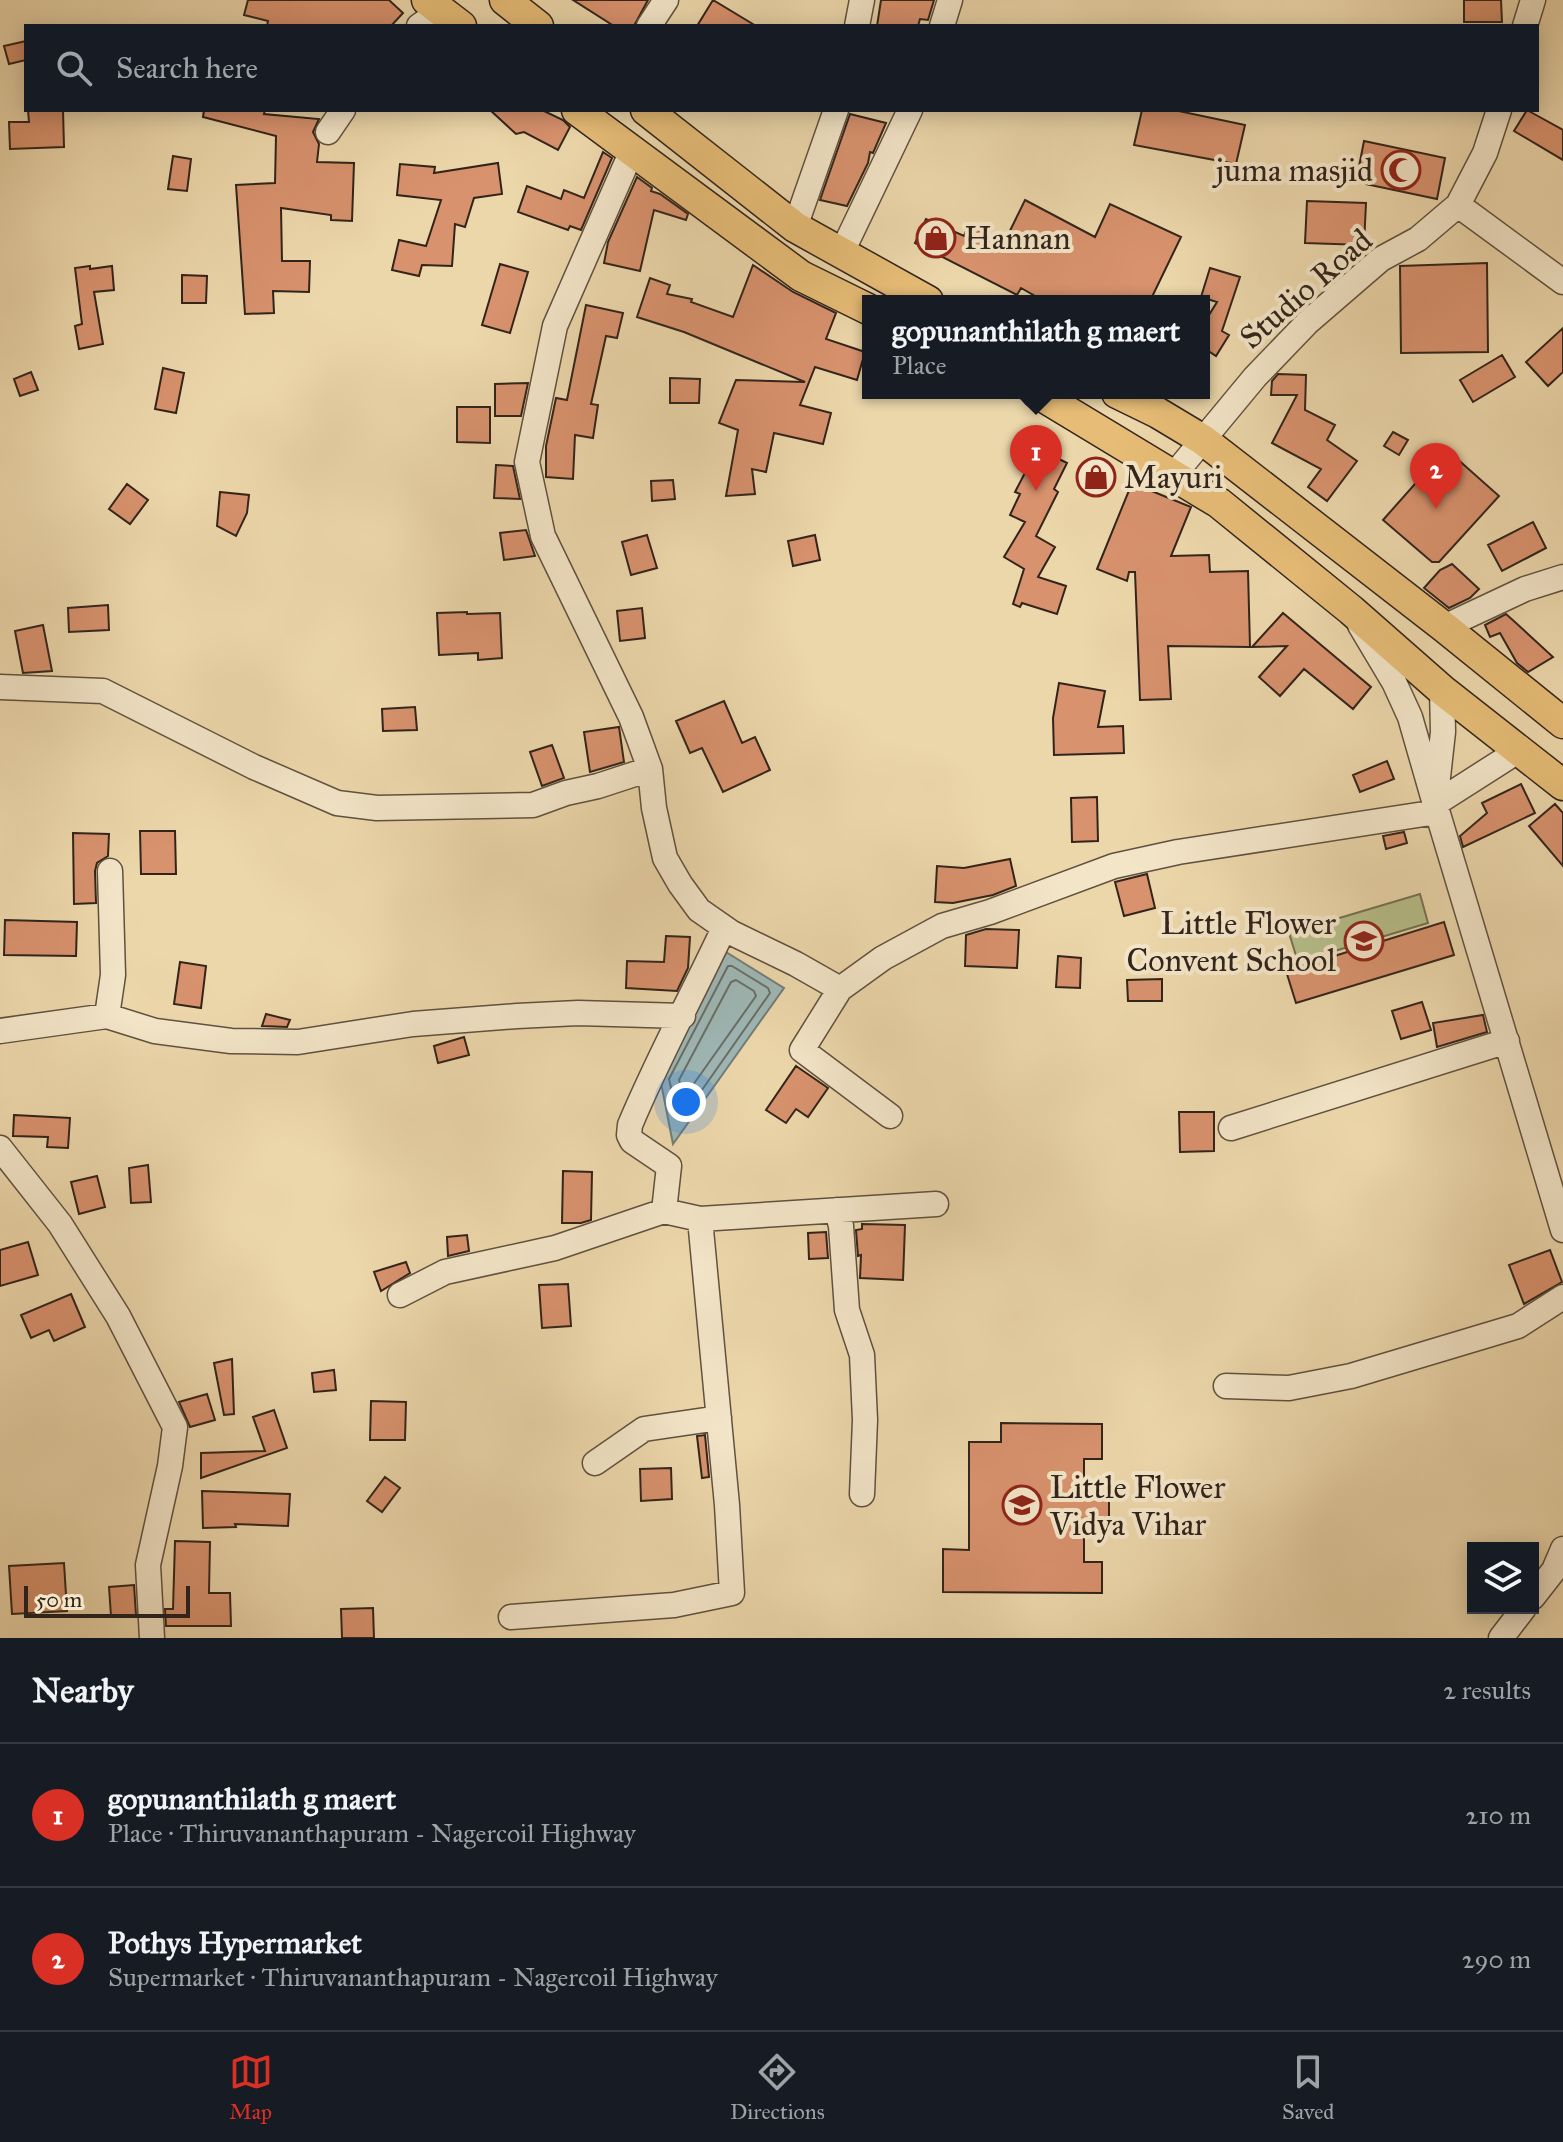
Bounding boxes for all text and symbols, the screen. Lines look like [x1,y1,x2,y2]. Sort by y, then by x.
search box [24,24,1539,112]
icon: search [52,46,96,90]
text: Search here [116,50,258,86]
mosque icon: juma masjid [1380,149,1422,191]
place label: juma masjid [1211,151,1373,190]
shop icon: Hannan [915,217,957,259]
place label: Hannan [964,219,1071,258]
street label: Studio Road [1232,221,1380,357]
popup [862,295,1210,399]
text: gopunanthilath g maert [892,313,1180,349]
text: Place [892,349,947,381]
pin: 1 [1010,425,1062,491]
pin: 2 [1410,443,1462,509]
shop icon: Mayuri [1075,456,1117,498]
place label: Mayuri [1124,458,1223,497]
place label: Little Flower Convent School [1126,904,1336,980]
school or university icon: Little Flower Convent School [1343,920,1385,962]
your location [666,1082,706,1122]
place label: Little Flower Vidya Vihar [1049,1468,1225,1544]
school or university icon: Little Flower Vidya Vihar [1001,1484,1043,1526]
map controls [1467,1542,1539,1614]
button: layers [1467,1542,1539,1614]
scale bar [24,1582,190,1618]
text: 50 m [36,1586,82,1613]
text: Nearby [32,1670,134,1711]
text: 2 results [1443,1674,1531,1706]
text: gopunanthilath g maert [108,1781,396,1817]
text: 1 [53,1799,63,1831]
text: 210 m [1465,1799,1531,1831]
text: Place · Thiruvananthapuram - Nagercoil Highway [108,1817,636,1849]
text: Pothys Hypermarket [108,1925,362,1961]
text: 2 [52,1943,64,1975]
text: 290 m [1462,1943,1531,1975]
text: Supermarket · Thiruvananthapuram - Nagercoil Highway [108,1961,718,1993]
tab: Map [229,2050,273,2125]
tab: Directions [730,2050,825,2125]
tab: Saved [1282,2050,1334,2125]

